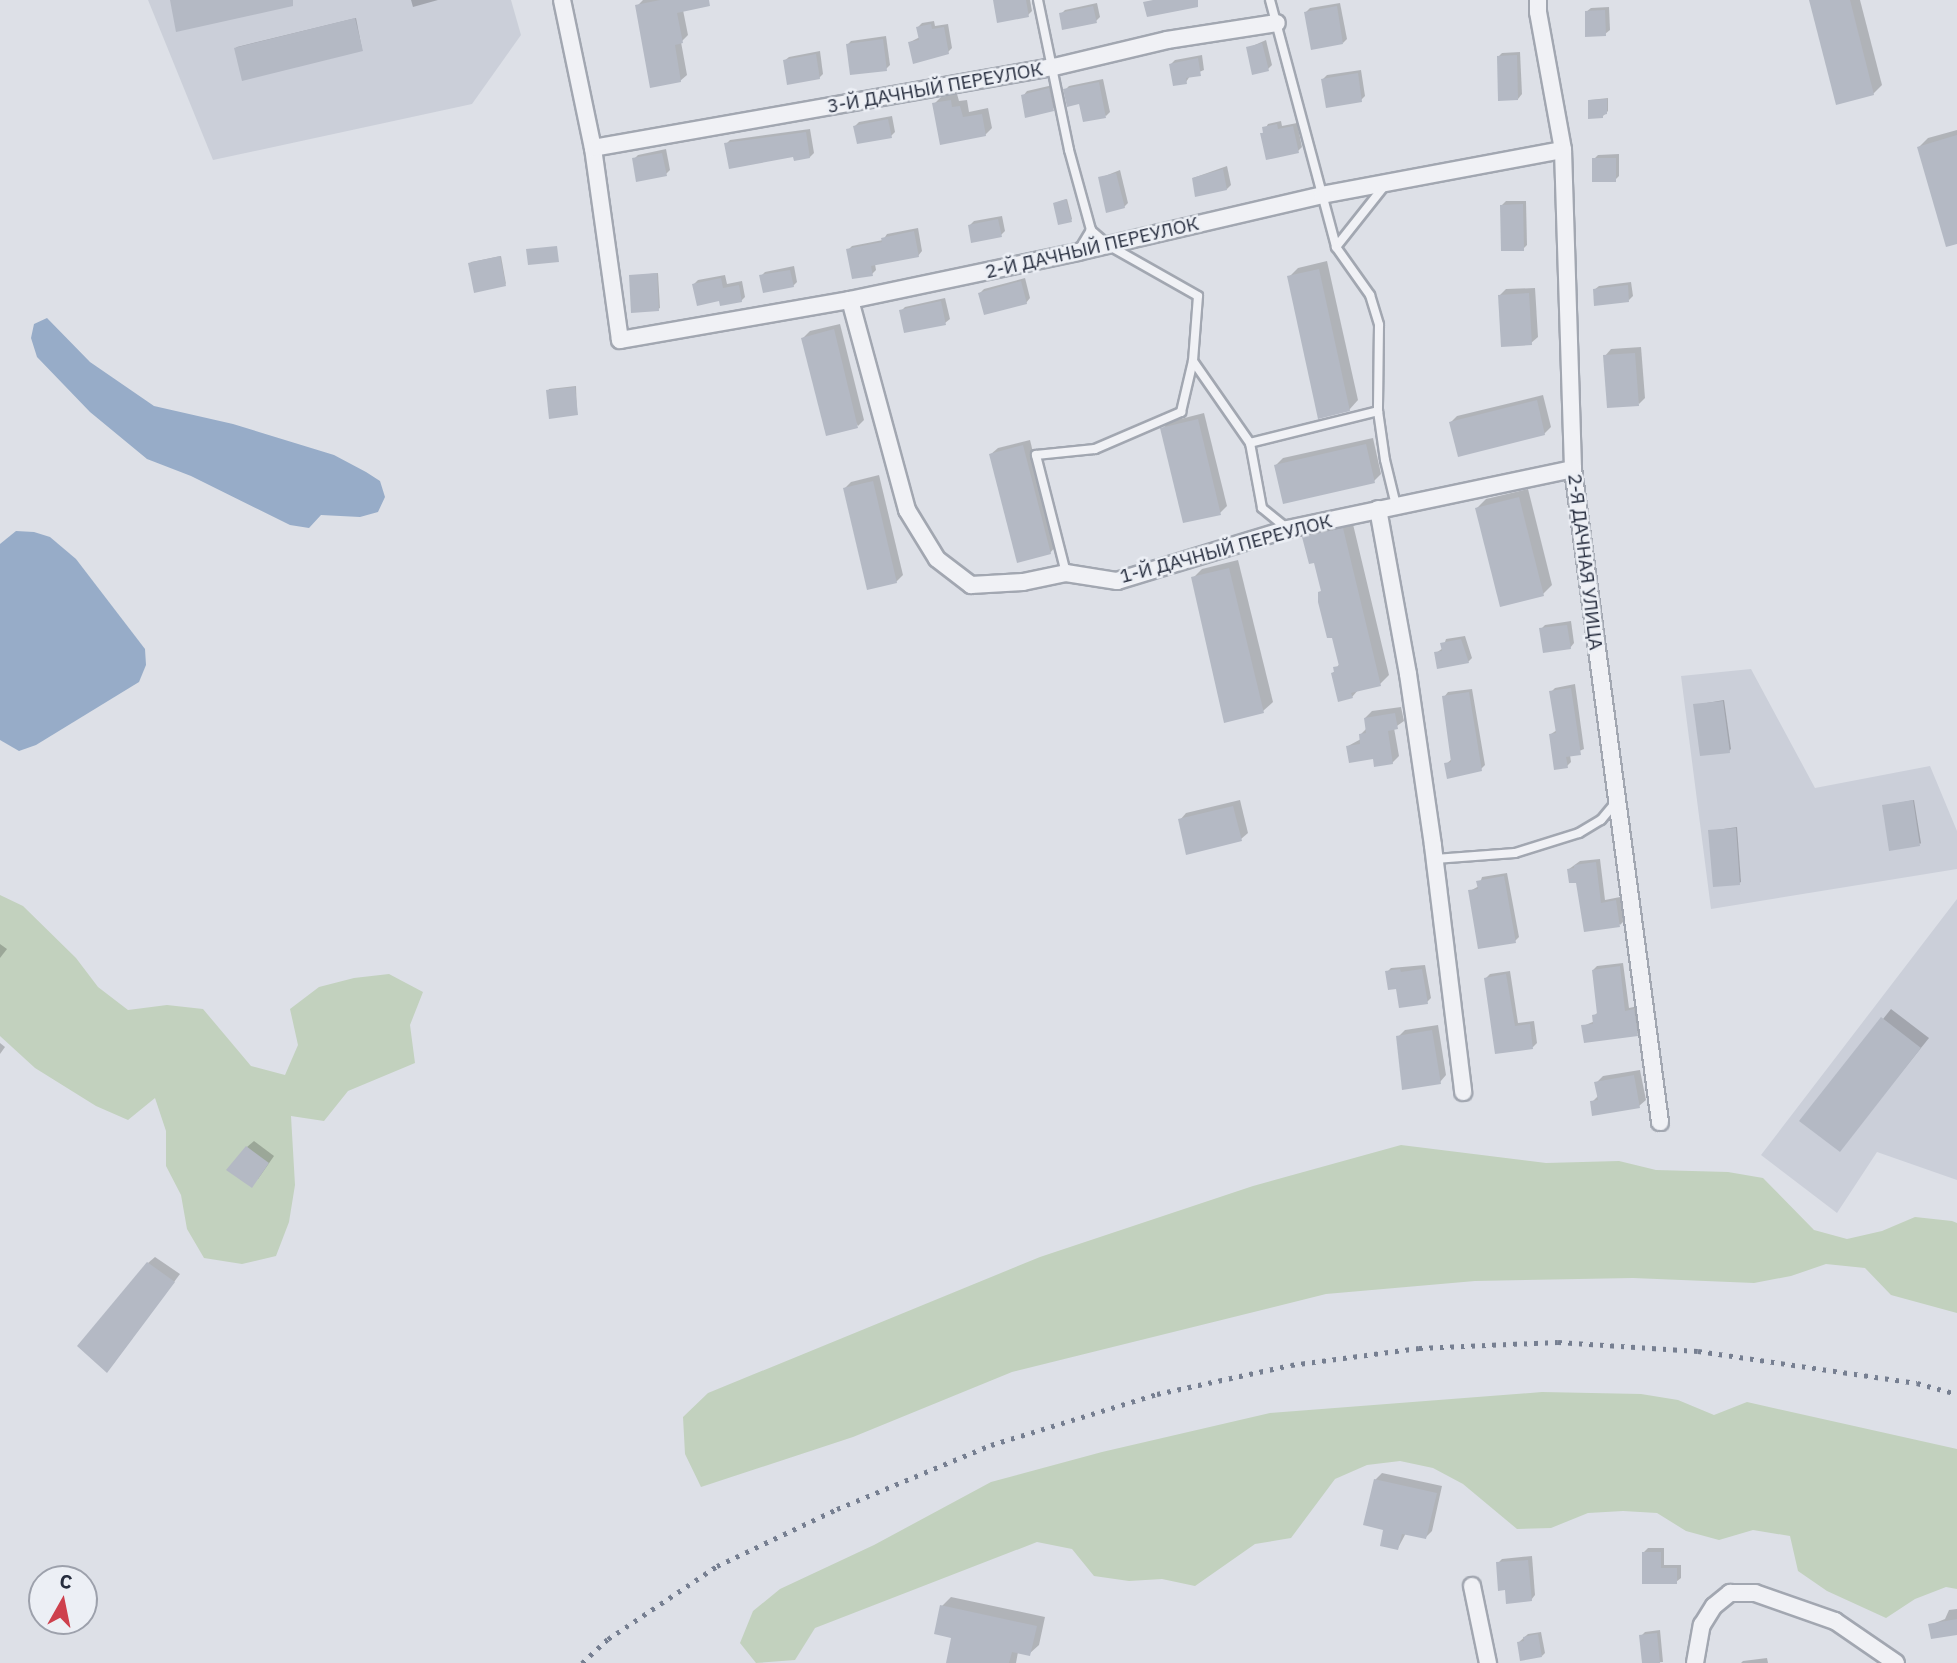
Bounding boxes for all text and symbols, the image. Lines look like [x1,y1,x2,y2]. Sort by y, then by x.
street label: 3-Й ДАЧНЫЙ ПЕРЕУЛОК [825,58,1045,118]
street label: 2-Й ДАЧНЫЙ ПЕРЕУЛОК [983,212,1201,284]
street label: 2-Я ДАЧНАЯ УЛИЦА [1563,472,1607,652]
street label: 1-Й ДАЧНЫЙ ПЕРЕУЛОК [1118,510,1334,588]
north arrow [28,1565,98,1635]
text: С [58,1568,74,1594]

